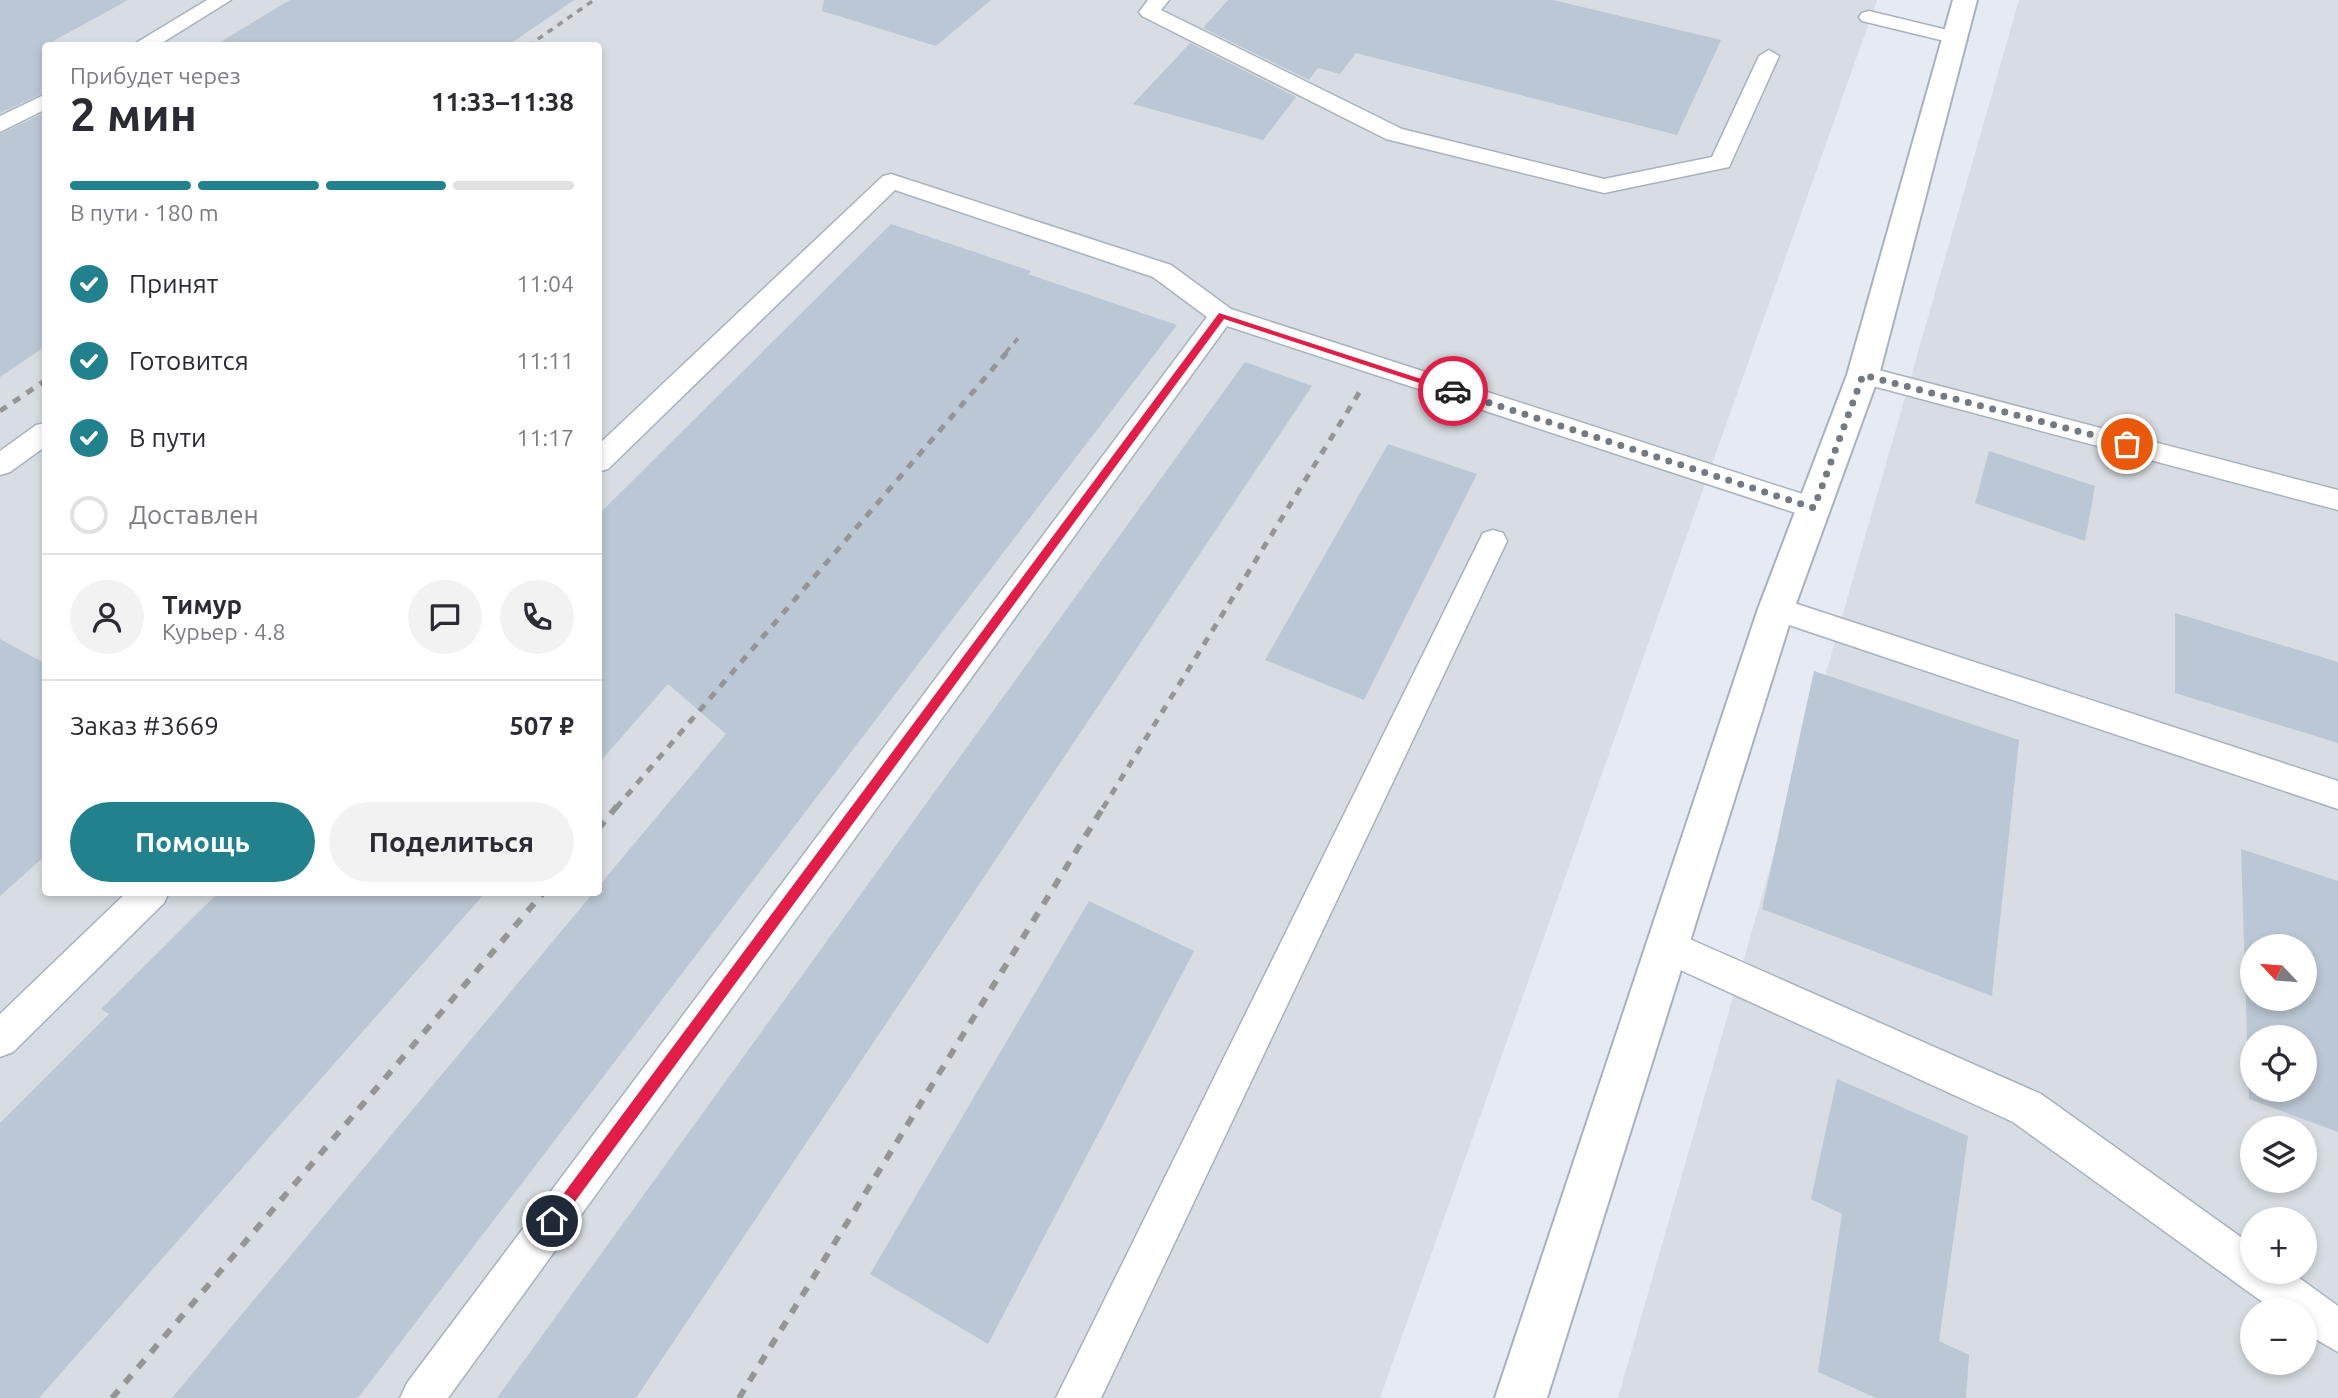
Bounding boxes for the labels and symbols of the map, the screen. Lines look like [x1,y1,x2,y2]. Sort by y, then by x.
courier [1418,356,1488,426]
pin [2097,414,2157,474]
north arrow [2240,934,2317,1012]
pin [522,1191,582,1251]

